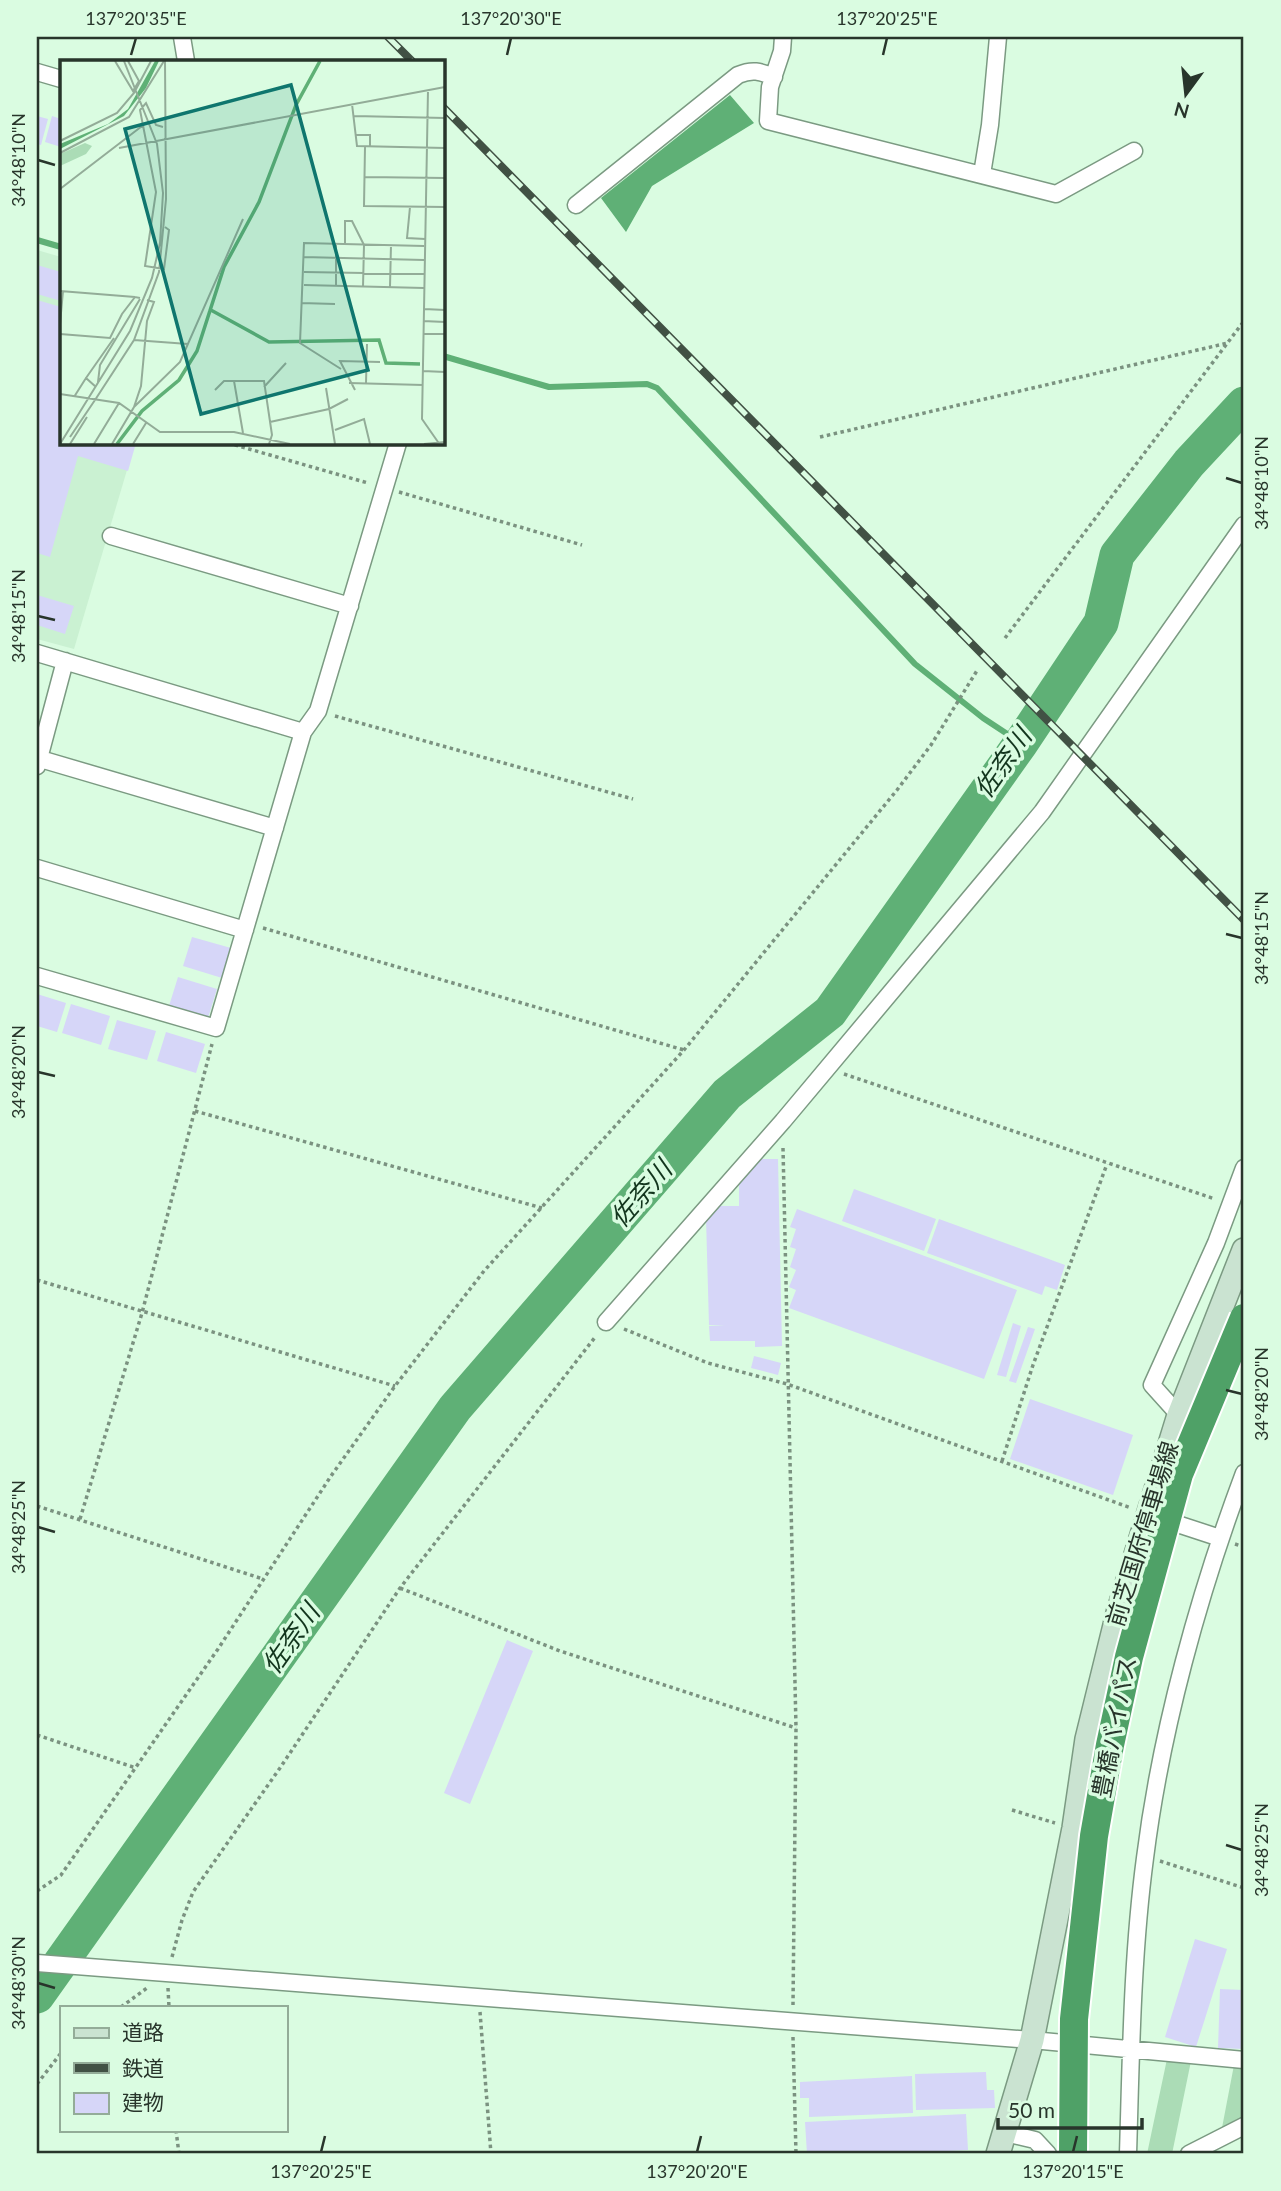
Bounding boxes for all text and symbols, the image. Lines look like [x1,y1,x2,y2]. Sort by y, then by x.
text: 137°20'35"E [85,7,187,29]
text: 137°20'30"E [460,7,562,29]
text: 137°20'25"E [836,7,938,29]
inset map [60,60,444,444]
north arrow [1152,60,1222,130]
text: N [1171,98,1192,124]
text: 34°48'10"N [7,113,29,207]
text: 34°48'10"N [1250,436,1272,530]
text: 34°48'15"N [7,569,29,663]
water label: 佐奈川 [967,719,1039,804]
text: 34°48'15"N [1250,891,1272,985]
text: 34°48'20"N [7,1025,29,1119]
water label: 佐奈川 [603,1151,680,1233]
text: 34°48'20"N [1250,1347,1272,1441]
street label: 前芝国府停車場線 [1100,1438,1183,1630]
text: 34°48'25"N [7,1480,29,1574]
water label: 佐奈川 [255,1595,327,1680]
street label: 豊橋バイパス [1086,1653,1141,1800]
text: 34°48'25"N [1250,1803,1272,1897]
text: 34°48'30"N [7,1936,29,2030]
legend [60,2006,287,2132]
text: 道路 [122,2019,164,2044]
text: 鉄道 [122,2055,164,2080]
scale bar [998,2086,1141,2130]
text: 建物 [122,2089,164,2114]
text: 50 m [1008,2097,1055,2122]
text: 137°20'25"E [270,2160,372,2182]
text: 137°20'20"E [646,2160,748,2182]
text: 137°20'15"E [1022,2160,1124,2182]

